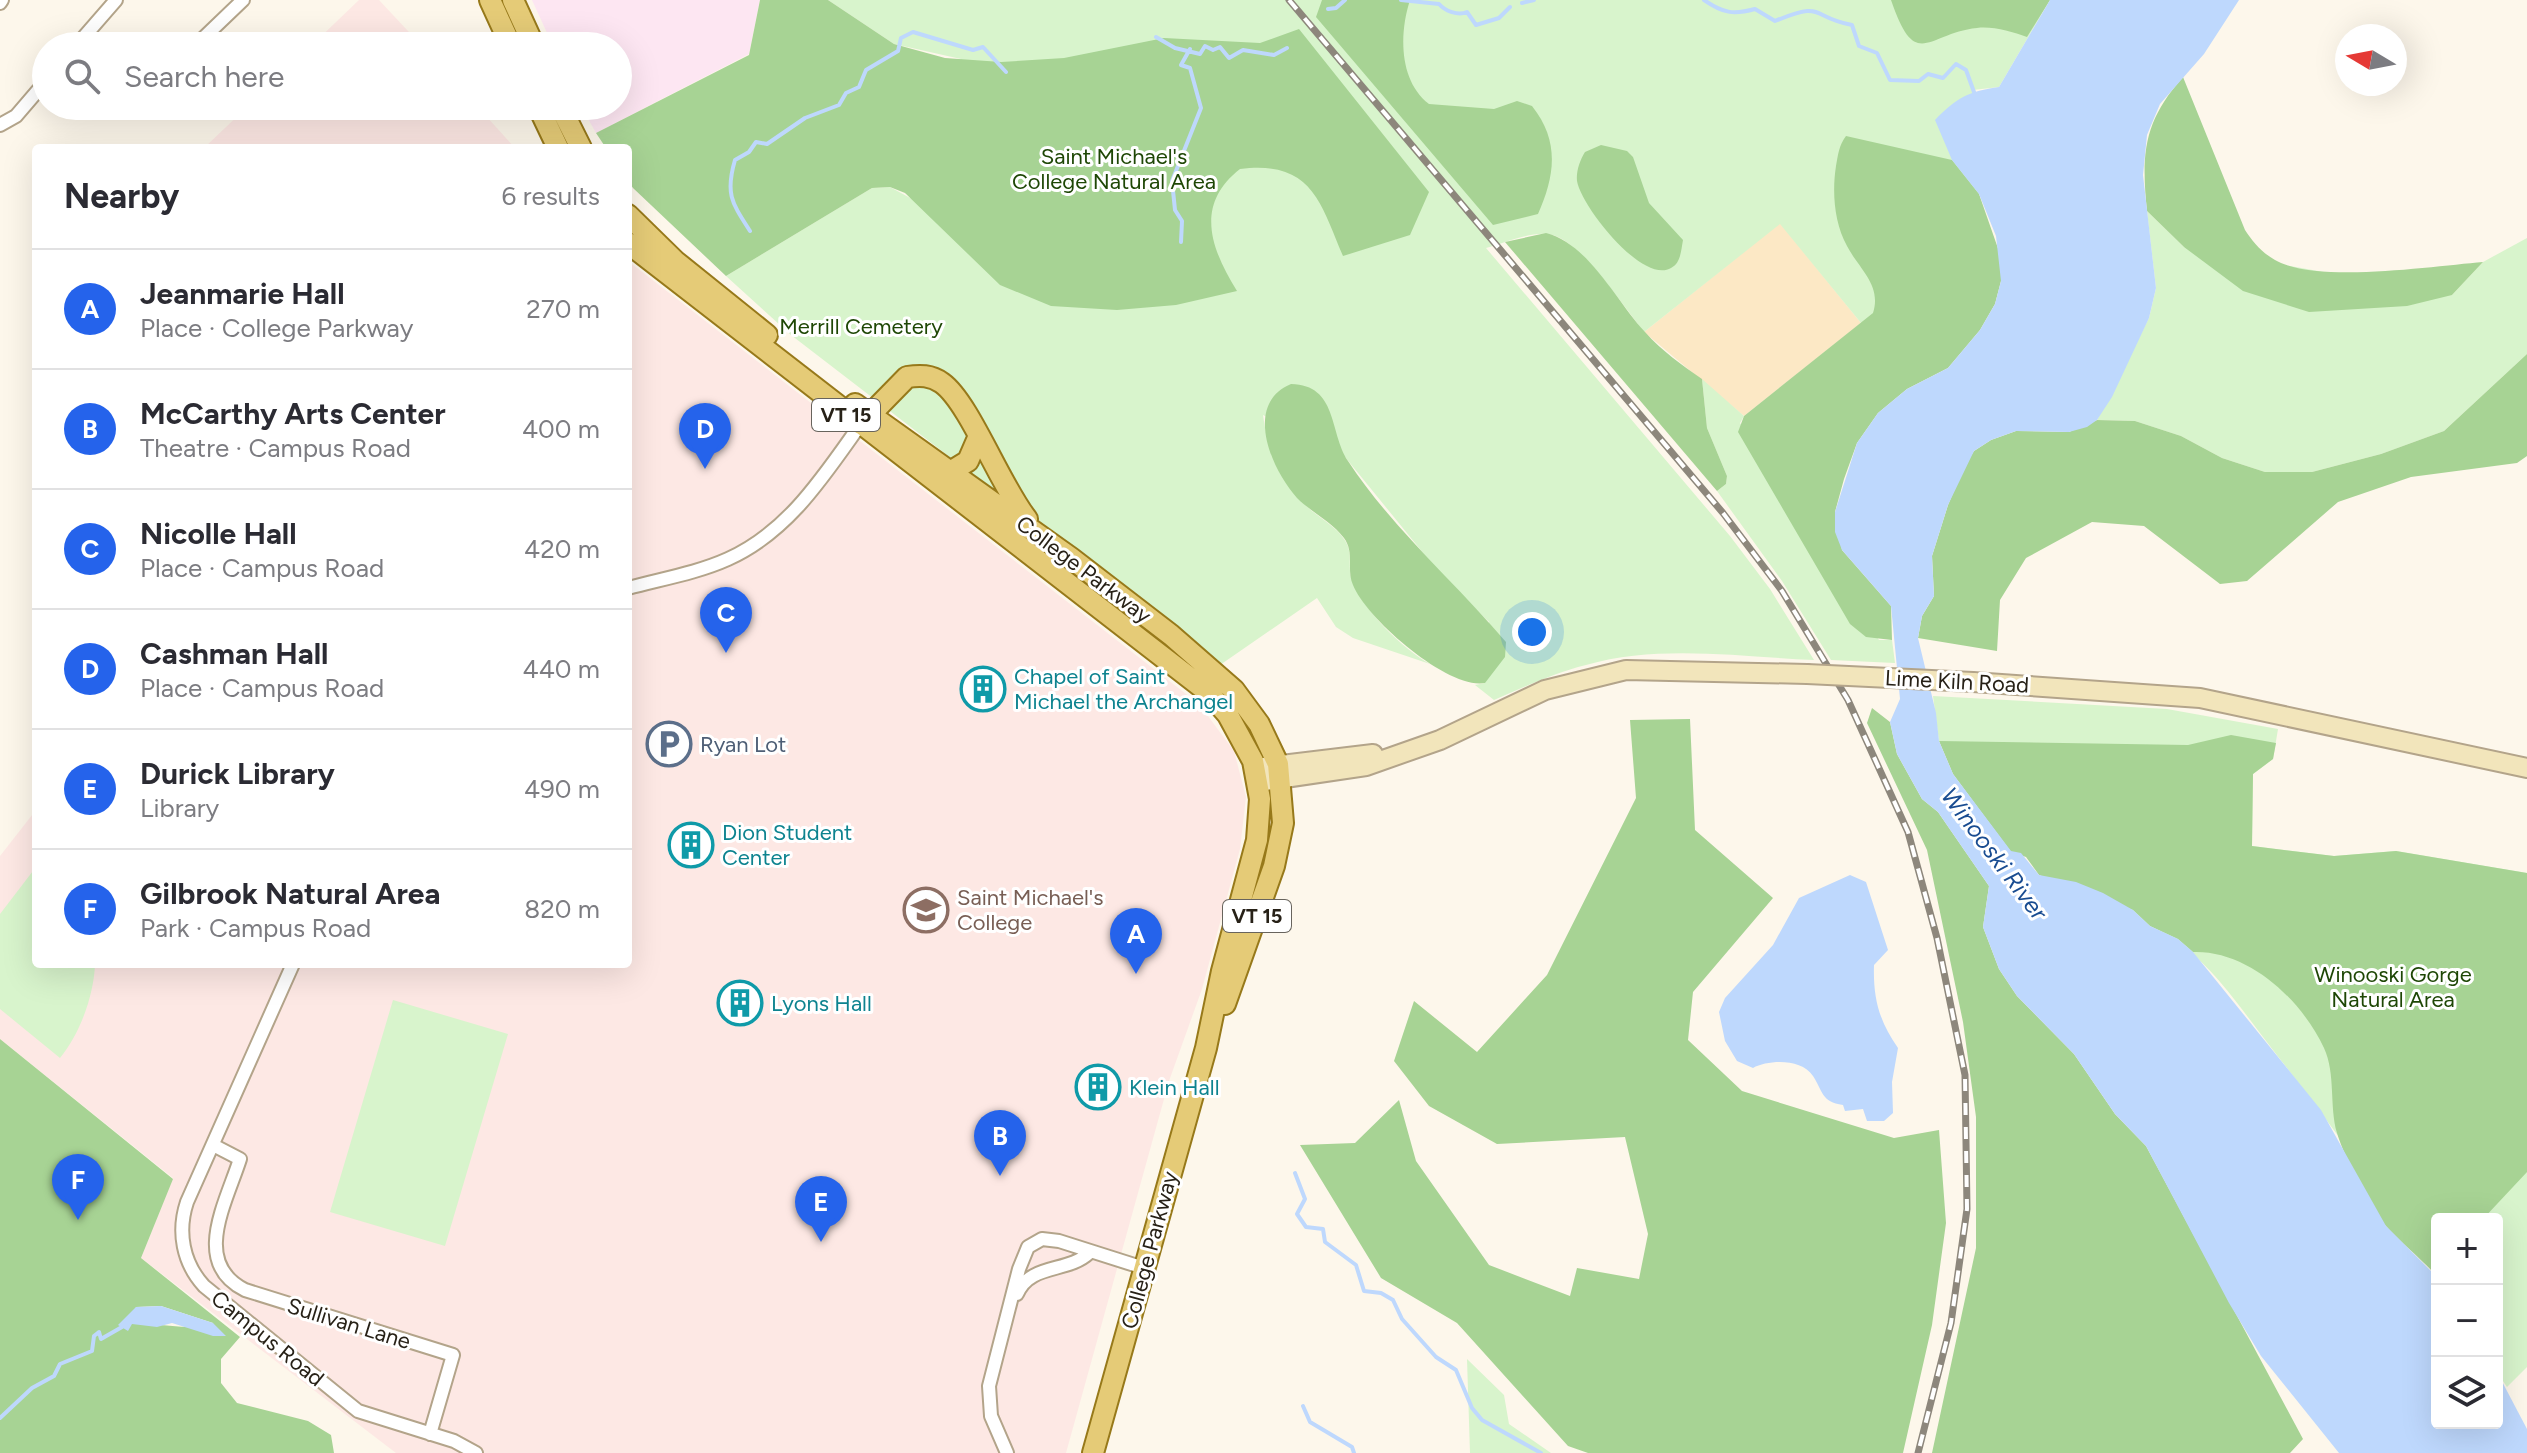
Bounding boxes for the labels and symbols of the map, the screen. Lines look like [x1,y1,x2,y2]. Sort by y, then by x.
north arrow [2335,24,2407,96]
park label: Saint Michael's College Natural Area [1012,143,1216,195]
park label: Merrill Cemetery [779,313,943,340]
road number: VT 15 [812,399,880,431]
pin: D [679,403,731,469]
street label: College Parkway [1011,510,1157,629]
pin: C [700,587,752,653]
your location [1512,612,1552,652]
place label: Chapel of Saint Michael the Archangel [1014,663,1233,715]
street label: Lime Kiln Road [1884,664,2030,699]
building icon: Chapel of Saint Michael the Archangel [959,665,1007,713]
parking icon: Ryan Lot [645,720,693,768]
place label: Ryan Lot [700,731,786,758]
water label: Winooski River [1935,782,2054,926]
place label: Dion Student Center [722,819,852,871]
building icon: Dion Student Center [667,821,715,869]
place label: Saint Michael's College [957,884,1103,936]
school or university icon: Saint Michael's College [902,886,950,934]
road number: VT 15 [1223,900,1291,932]
pin: A [1110,908,1162,974]
park label: Winooski Gorge Natural Area [2314,961,2472,1013]
building icon: Lyons Hall [716,979,764,1027]
place label: Lyons Hall [771,990,872,1017]
building icon: Klein Hall [1074,1063,1122,1111]
place label: Klein Hall [1129,1074,1220,1101]
pin: B [974,1110,1026,1176]
pin: F [52,1154,104,1220]
street label: College Parkway [1115,1168,1184,1332]
pin: E [795,1176,847,1242]
street label: Campus Road [206,1285,330,1392]
street label: Sullivan Lane [284,1292,414,1355]

